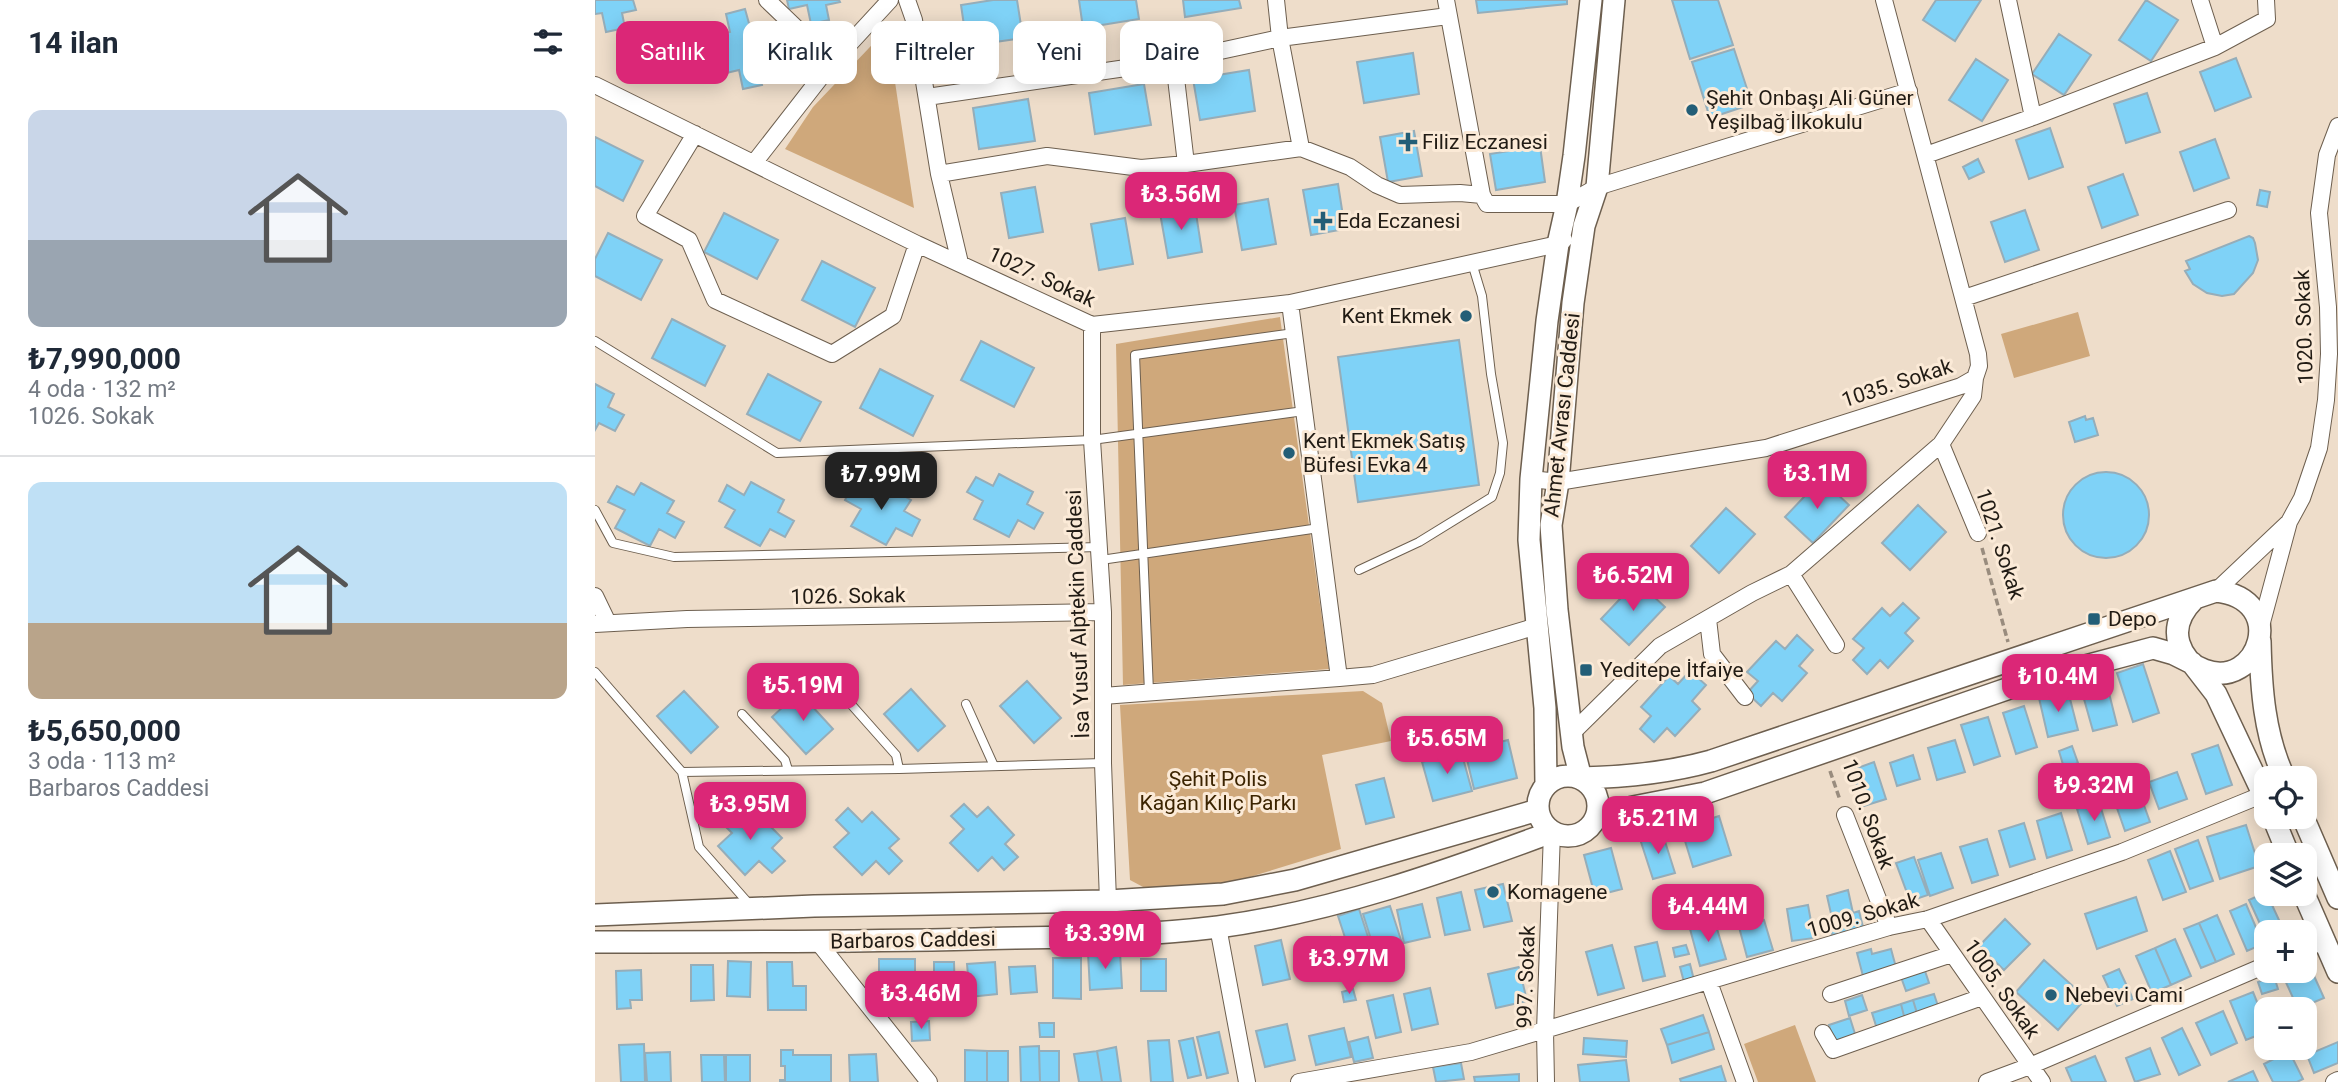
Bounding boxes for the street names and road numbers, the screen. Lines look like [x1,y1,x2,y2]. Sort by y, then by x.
street label: 1027. Sokak [985,242,1100,312]
street label: 1020. Sokak [2290,269,2318,385]
street label: Ahmet Avrası Caddesi [1539,312,1585,518]
street label: 1035. Sokak [1839,354,1956,412]
street label: 1021. Sokak [1971,486,2029,603]
street label: İsa Yusuf Alptekin Caddesi [1062,489,1094,739]
street label: 1026. Sokak [790,583,906,609]
street label: 1010. Sokak [1837,756,1899,873]
street label: 1009. Sokak [1804,888,1922,942]
street label: 997. Sokak [1512,925,1540,1029]
street label: Barbaros Caddesi [830,927,996,953]
street label: 1005. Sokak [1959,935,2045,1043]

